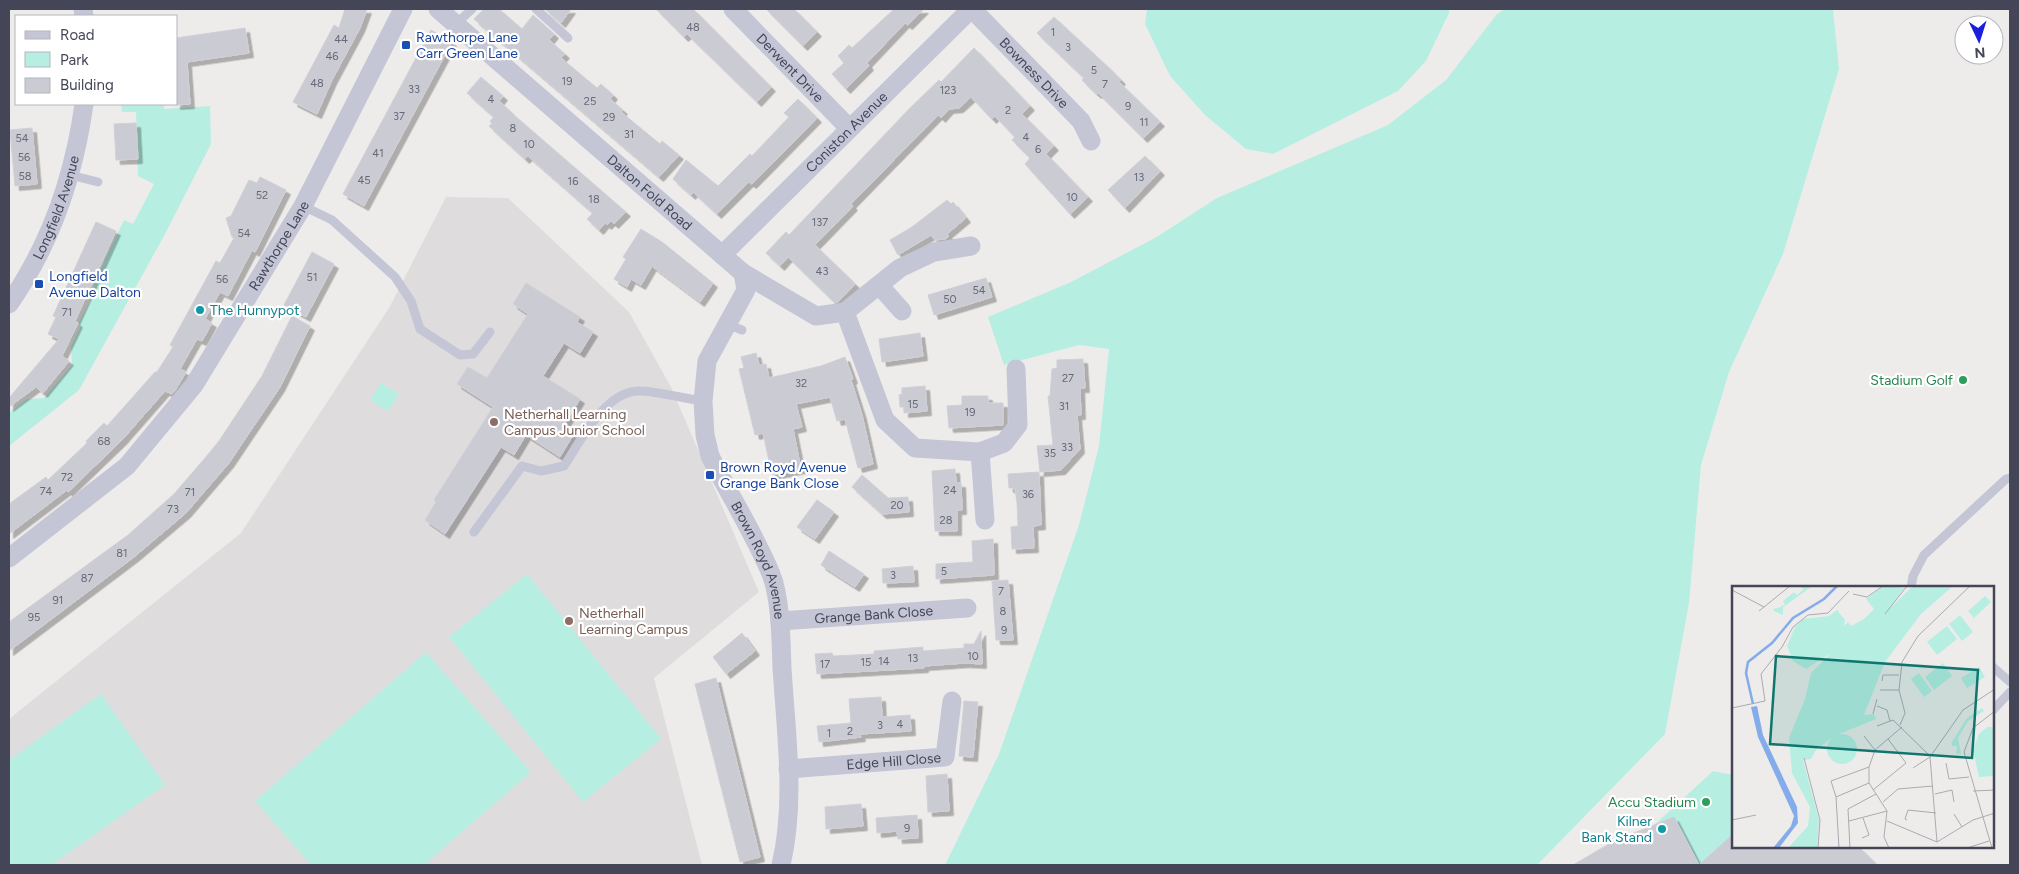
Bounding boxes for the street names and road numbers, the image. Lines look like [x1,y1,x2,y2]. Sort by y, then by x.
street label: Derwent Drive [753,30,827,106]
street label: Bowness Drive [996,34,1072,112]
street label: Coniston Avenue [802,88,891,176]
street label: Dalton Fold Road [603,151,695,234]
street label: Longfield Avenue [29,154,83,263]
street label: Rawthorpe Lane [246,198,313,294]
street label: Brown Royd Avenue [727,498,788,620]
street label: Grange Bank Close [814,602,934,628]
street label: Edge Hill Close [846,749,942,774]

